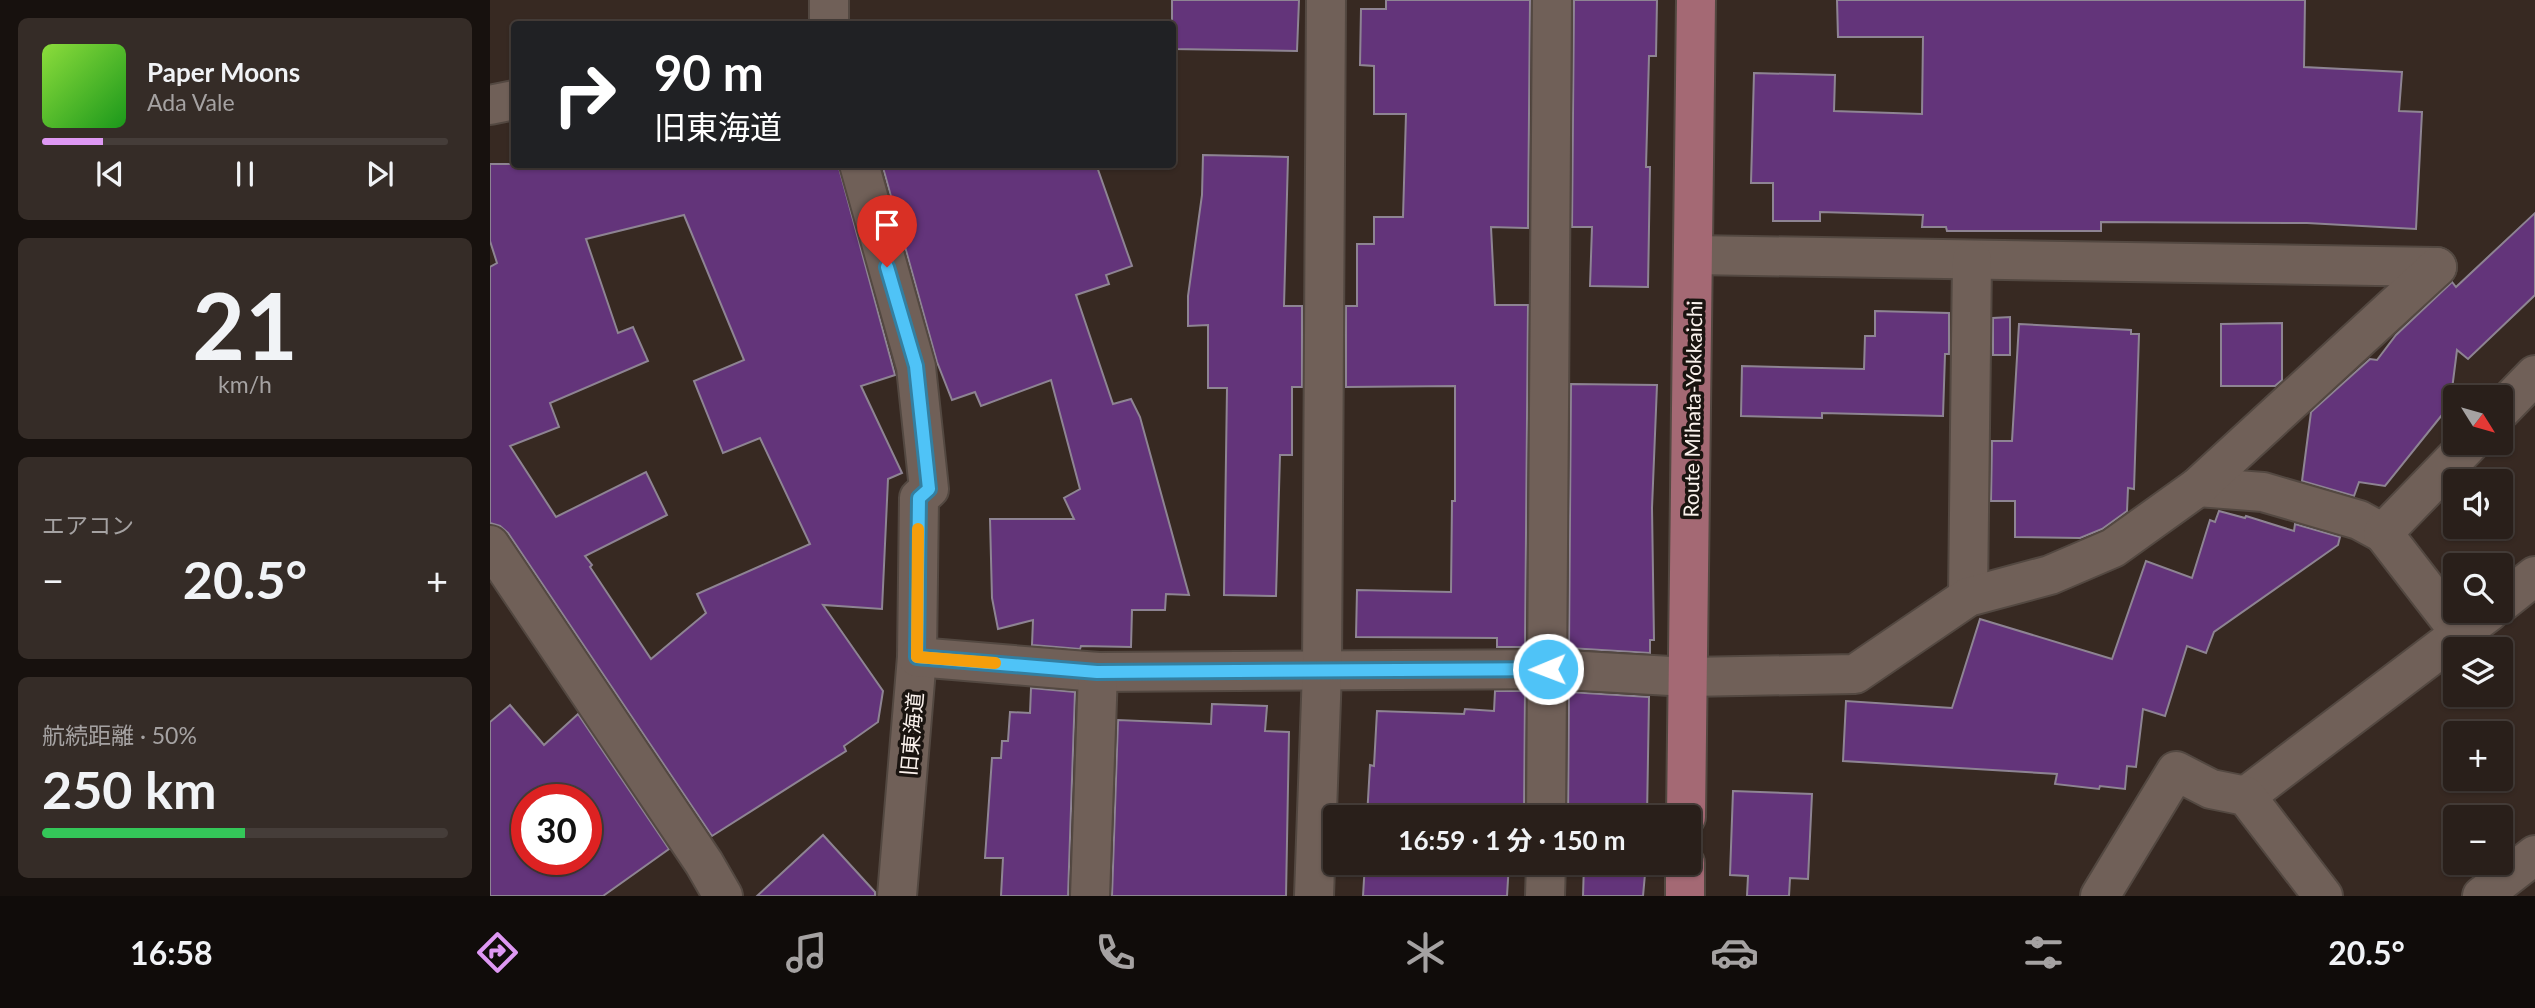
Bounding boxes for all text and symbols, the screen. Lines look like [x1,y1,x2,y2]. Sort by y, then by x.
text: 90 m [654,43,764,101]
icon: right [539,49,630,140]
text: Paper Moons [147,56,300,88]
text: Ada Vale [147,88,235,116]
text: 旧東海道 [654,107,782,146]
icon: previous [91,155,129,193]
icon: pause [226,155,264,193]
icon: next [361,155,399,193]
pin [857,195,917,267]
icon: arrive [868,206,906,244]
text: 21 [192,270,298,379]
street label: Route Mihata-Yokkaichi [1678,300,1706,518]
text: km/h [218,370,272,398]
north arrow [2443,385,2513,455]
map controls [2443,385,2513,875]
button: sound [2443,469,2513,539]
text: エアコン [42,511,134,539]
text: 20.5° [183,548,307,610]
button: search [2443,553,2513,623]
text: − [42,557,64,603]
text: + [426,557,448,603]
position arrow [1511,632,1585,706]
button: layers [2443,637,2513,707]
street label: 旧東海道 [895,691,927,777]
text: 航続距離 · 50% [42,721,197,749]
button: + [2443,721,2513,791]
text: 250 km [42,758,216,820]
speed limit sign: 30 [511,784,602,875]
button: − [2443,805,2513,875]
text: 16:59 · 1 分 · 150 m [1398,824,1626,856]
icon: directions [473,928,522,977]
icon: music [782,928,831,977]
icon: phone [1091,928,1140,977]
icon: climate [1401,928,1450,977]
icon: car [1710,928,1759,977]
icon: filters [2019,928,2068,977]
text: 16:58 [130,933,213,972]
text: 20.5° [2328,933,2405,972]

